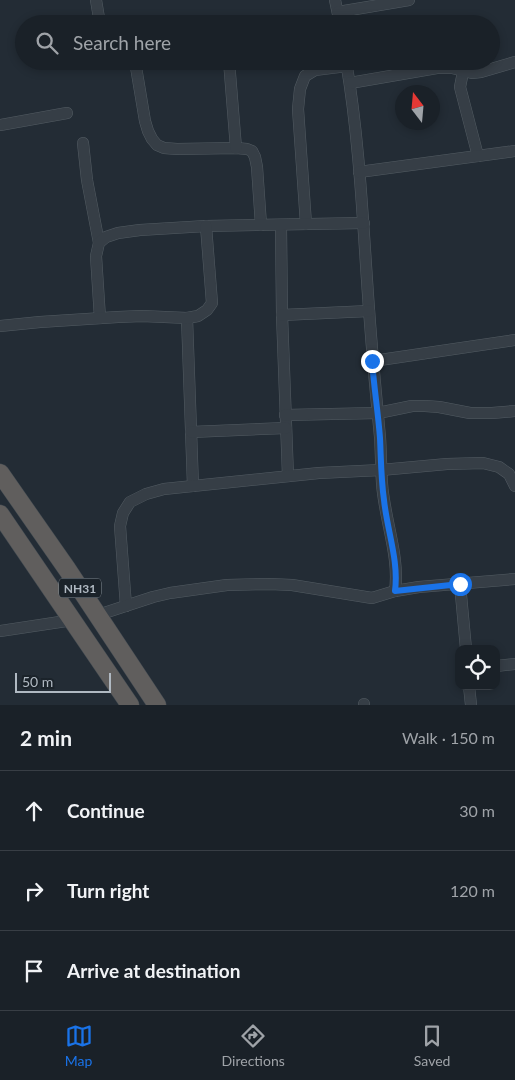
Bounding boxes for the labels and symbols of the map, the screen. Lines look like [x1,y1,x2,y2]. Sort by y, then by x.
north arrow [395,85,440,130]
route end [361,350,384,373]
route start [449,573,472,596]
road number: NH31 [59,578,101,598]
scale bar [15,670,111,693]

